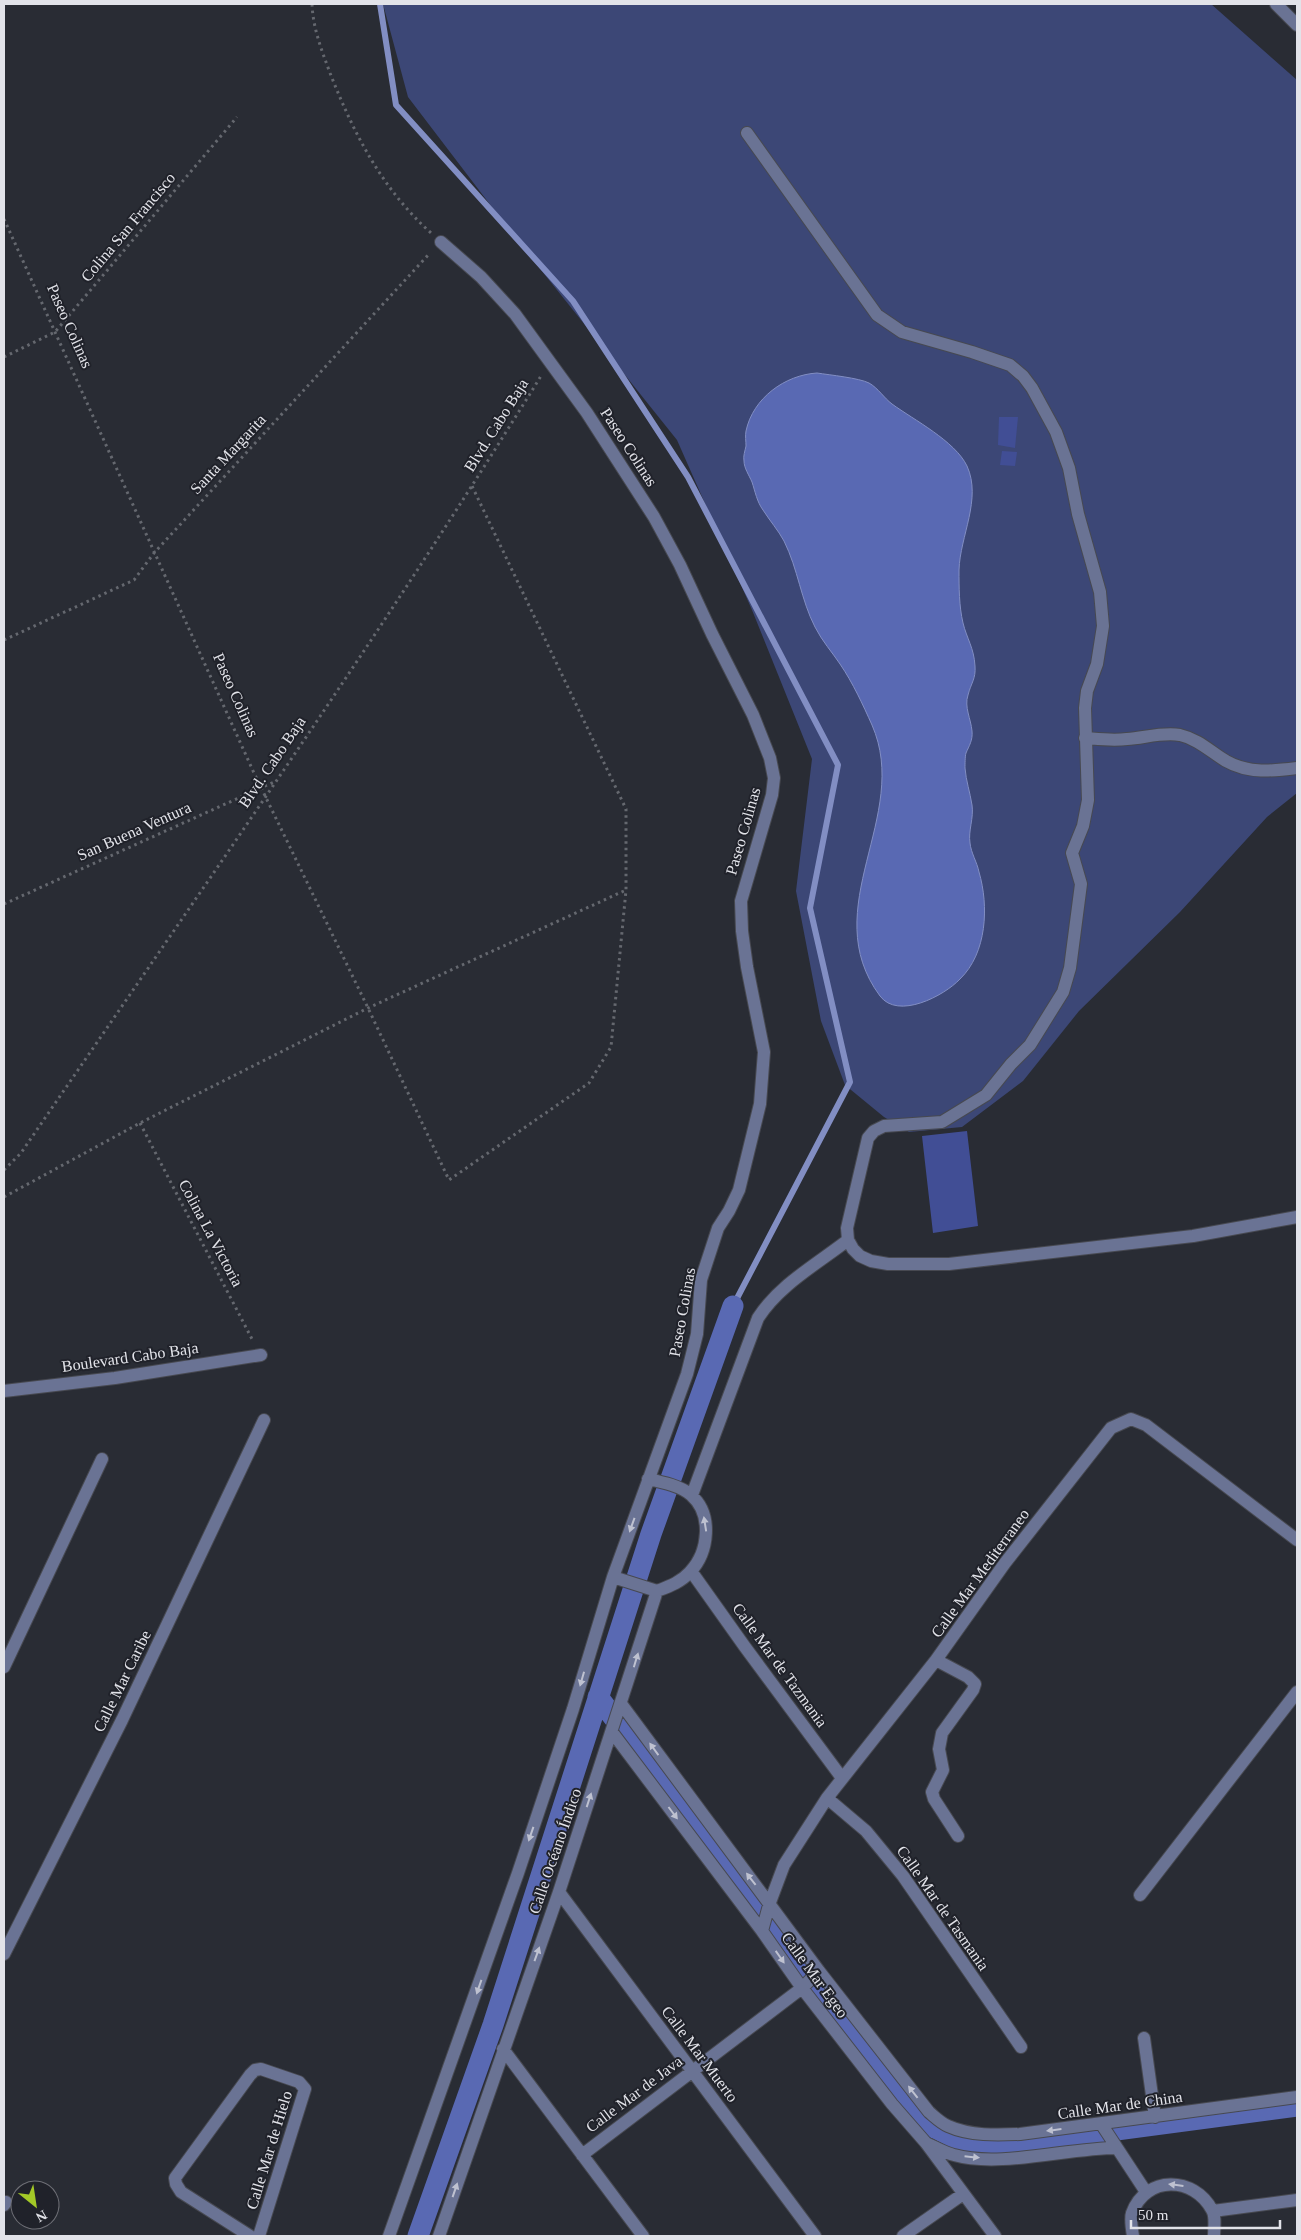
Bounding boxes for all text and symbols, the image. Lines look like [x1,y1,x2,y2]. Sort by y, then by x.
street label: Colina San Francisco [77,169,179,285]
street label: Paseo Colinas [44,281,96,371]
street label: Blvd. Cabo Baja [461,375,532,475]
street label: Paseo Colinas [597,405,661,489]
street label: Santa Margarita [187,411,270,498]
street label: Paseo Colinas [210,650,262,740]
street label: Blvd. Cabo Baja [235,713,310,811]
street label: Paseo Colinas [722,785,764,877]
street label: San Buena Ventura [75,798,193,864]
street label: Colina La Victoria [176,1177,246,1289]
street label: Paseo Colinas [666,1266,698,1358]
street label: Boulevard Cabo Baja [61,1339,200,1376]
street label: Calle Mar Mediterraneo [928,1505,1032,1641]
one-way arrow [701,1516,709,1532]
one-way arrow [628,1518,636,1533]
street label: Calle Mar de Tazmania [729,1600,831,1730]
street label: Calle Mar Caribe [90,1627,154,1735]
one-way arrow [633,1652,640,1667]
one-way arrow [577,1672,585,1687]
one-way arrow [649,1742,659,1756]
street label: Calle Océano Índico [525,1786,584,1916]
one-way arrow [586,1793,594,1808]
one-way arrow [668,1806,678,1820]
one-way arrow [527,1827,535,1842]
street label: Calle Mar de Tasmania [894,1842,992,1974]
one-way arrow [746,1872,756,1886]
street label: Calle Mar Egeo [778,1929,852,2022]
one-way arrow [533,1946,541,1961]
one-way arrow [775,1950,785,1964]
one-way arrow [475,1980,482,1995]
street label: Calle Mar Muerto [658,2003,742,2105]
street label: Calle Mar de Java [583,2052,685,2136]
one-way arrow [908,2085,918,2099]
street label: Calle Mar de China [1057,2088,1183,2122]
street label: Calle Mar de Hielo [243,2089,295,2211]
one-way arrow [1046,2126,1062,2134]
one-way arrow [964,2153,980,2161]
north arrow [10,2180,60,2230]
one-way arrow [1167,2181,1183,2189]
one-way arrow [452,2183,459,2198]
scale bar [1131,2198,1280,2230]
text: N [33,2207,49,2225]
text: 50 m [1138,2207,1169,2223]

